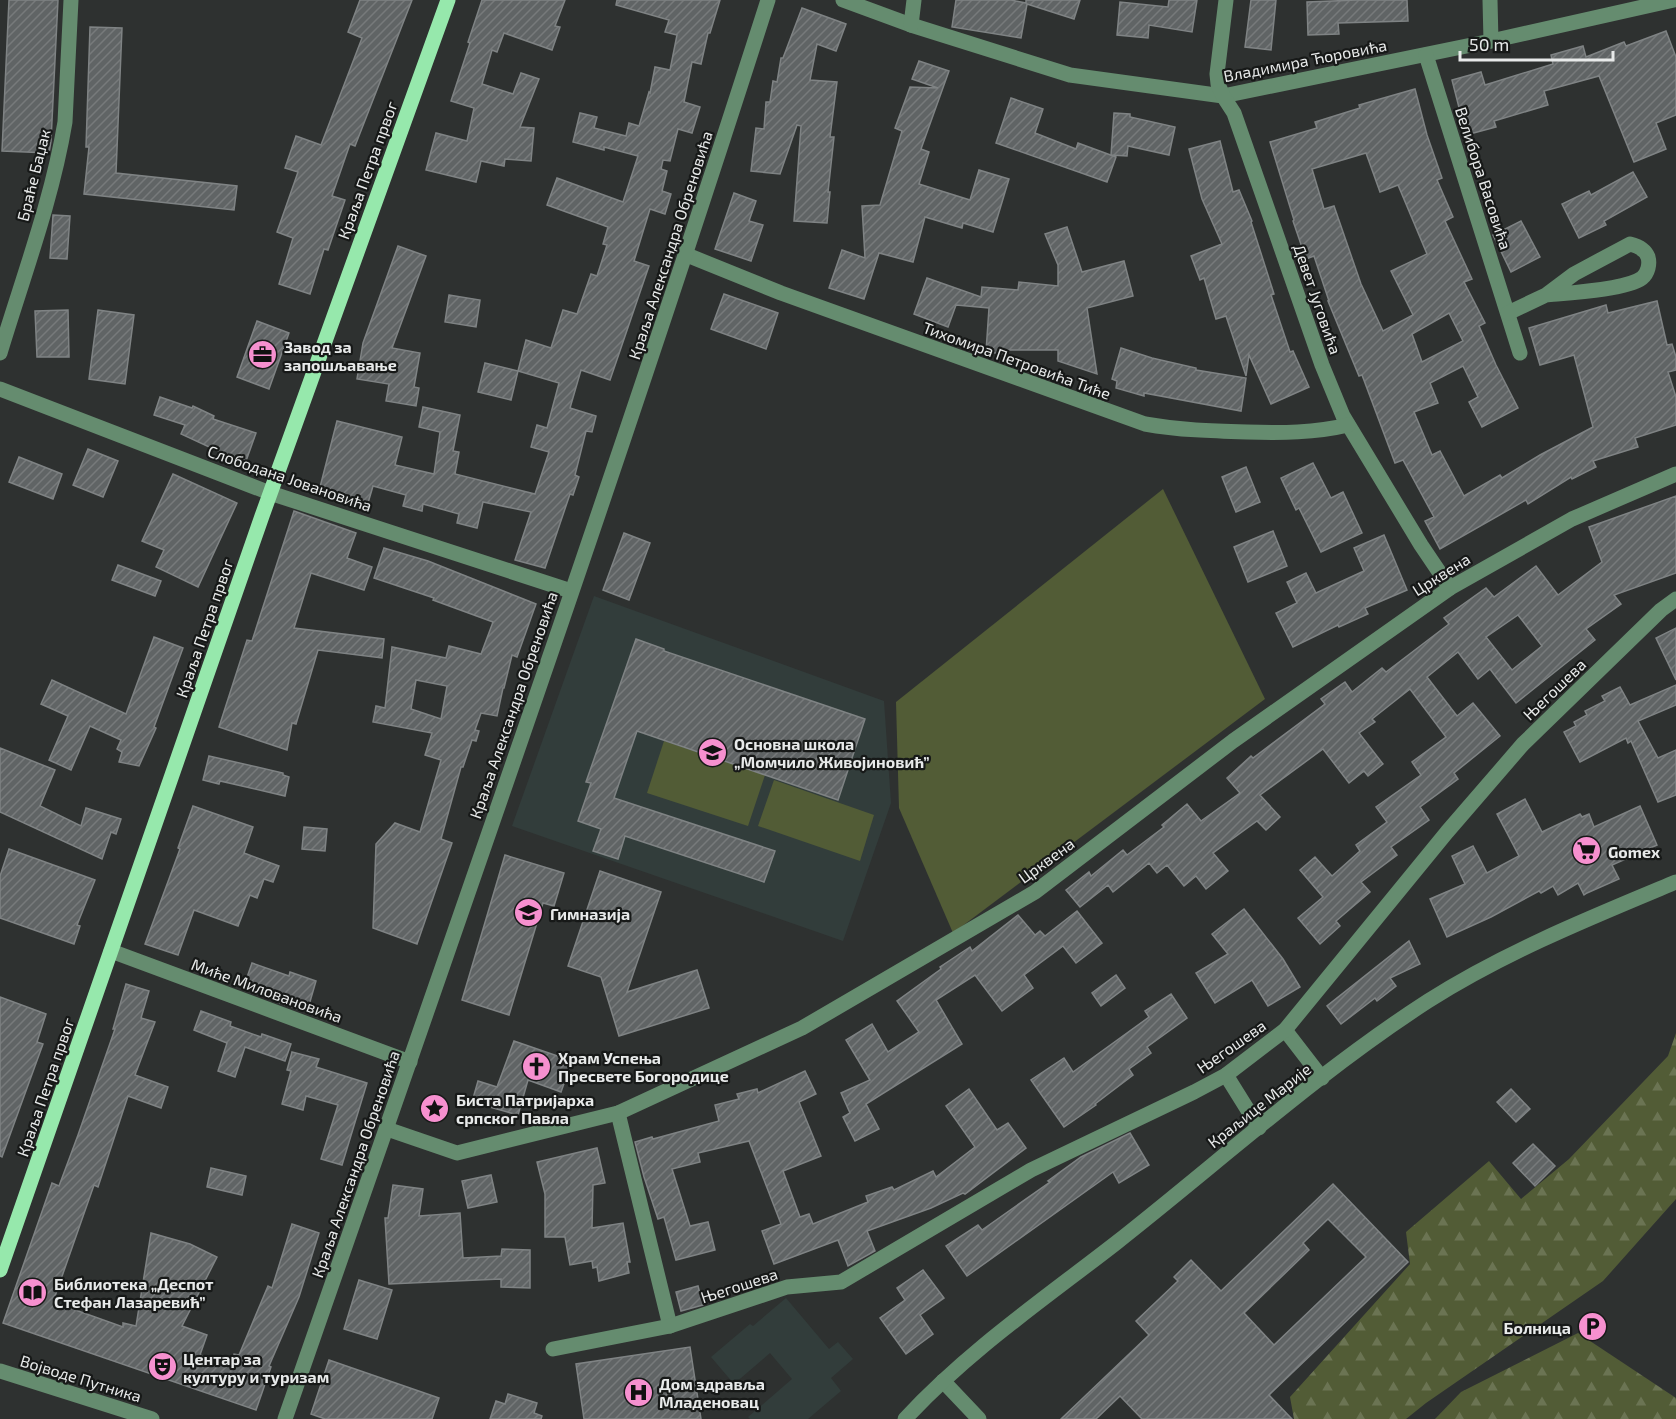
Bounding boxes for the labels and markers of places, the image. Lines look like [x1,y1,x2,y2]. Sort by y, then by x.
place label: Завод за запошљавање [284,337,397,374]
office icon: Завод за запошљавање [247,339,279,371]
place label: Основна школа „Момчило Живојиновић” [734,734,930,771]
school or university icon: Основна школа „Момчило Живојиновић” [697,736,729,768]
supermarket icon: Gomex [1571,835,1603,867]
place label: Gomex [1608,842,1660,861]
school or university icon: Гимназија [513,897,545,929]
place label: Гимназија [550,904,630,923]
place label: Храм Успења Пресвете Богородице [558,1048,729,1085]
church icon: Храм Успења Пресвете Богородице [521,1050,553,1082]
place label: Биста Патријарха српског Павла [456,1090,594,1127]
place icon: Биста Патријарха српског Павла [419,1092,451,1124]
place label: Библиотека „Деспот Стефан Лазаревић” [54,1274,213,1311]
library icon: Библиотека „Деспот Стефан Лазаревић” [17,1276,49,1308]
parking icon: Болница [1576,1311,1608,1343]
place label: Болница [1504,1318,1571,1337]
place label: Центар за културу и туризам [183,1349,329,1386]
theatre icon: Центар за културу и туризам [146,1351,178,1383]
place label: Дом здравља Младеновац [659,1374,765,1411]
hospital icon: Дом здравља Младеновац [622,1376,654,1408]

